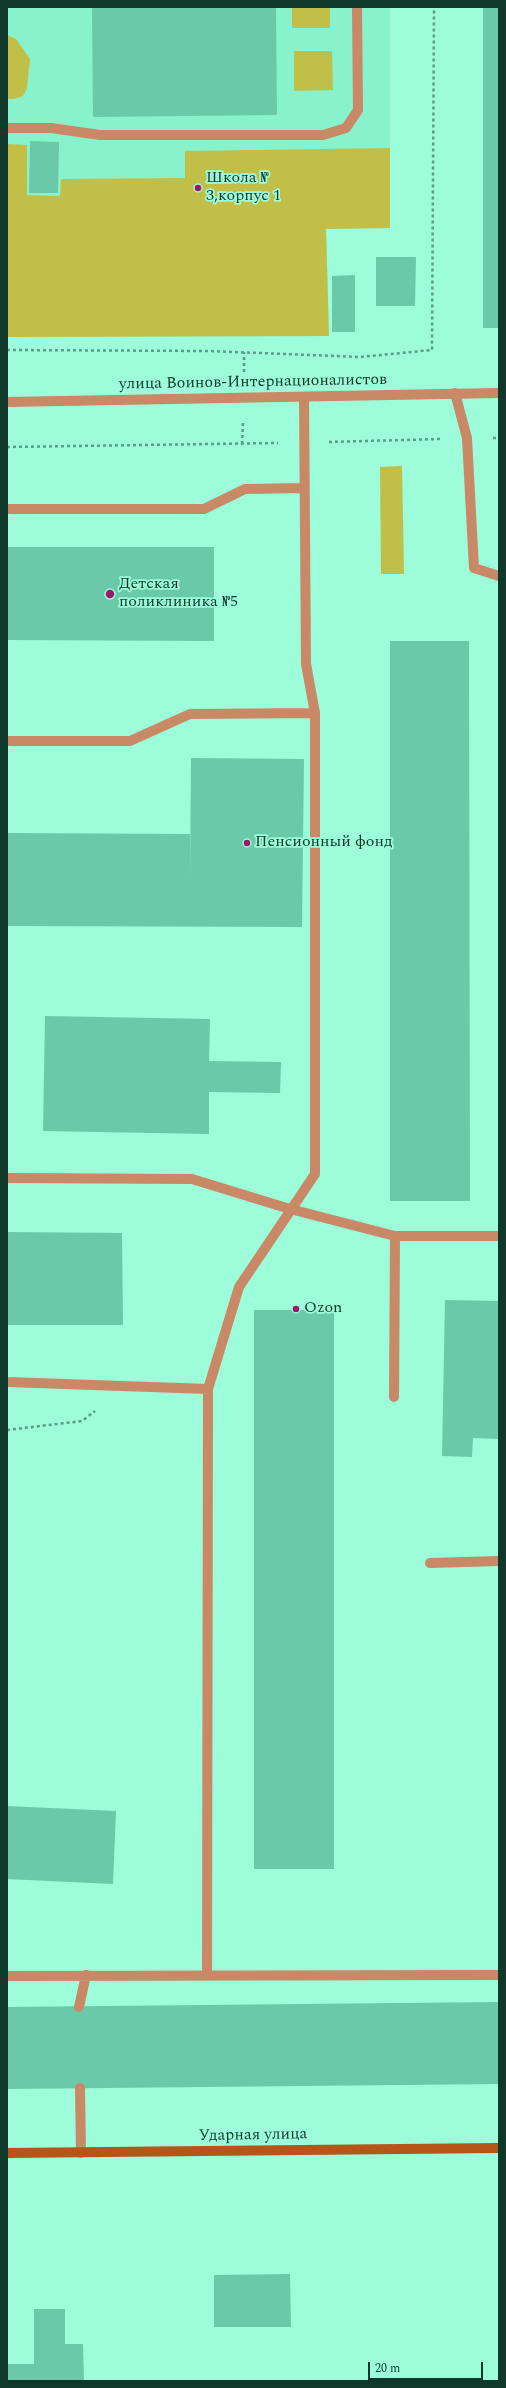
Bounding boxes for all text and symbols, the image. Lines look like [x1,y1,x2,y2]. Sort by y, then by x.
place label: Школа № 3,корпус 1 [206,169,281,207]
marker: Школа № 3,корпус 1 [193,183,203,193]
street label: улица Воинов-Интернационалистов [119,371,387,395]
place label: Детская поликлиника №5 [119,575,238,613]
marker: Детская поликлиника №5 [104,588,116,600]
place label: Пенсионный фонд [255,833,393,853]
marker: Пенсионный фонд [242,838,252,848]
place label: Ozon [304,1299,342,1319]
marker: Ozon [291,1304,301,1314]
street label: Ударная улица [198,2125,308,2147]
scale bar [370,2354,485,2380]
text: 20 m [375,2359,400,2378]

